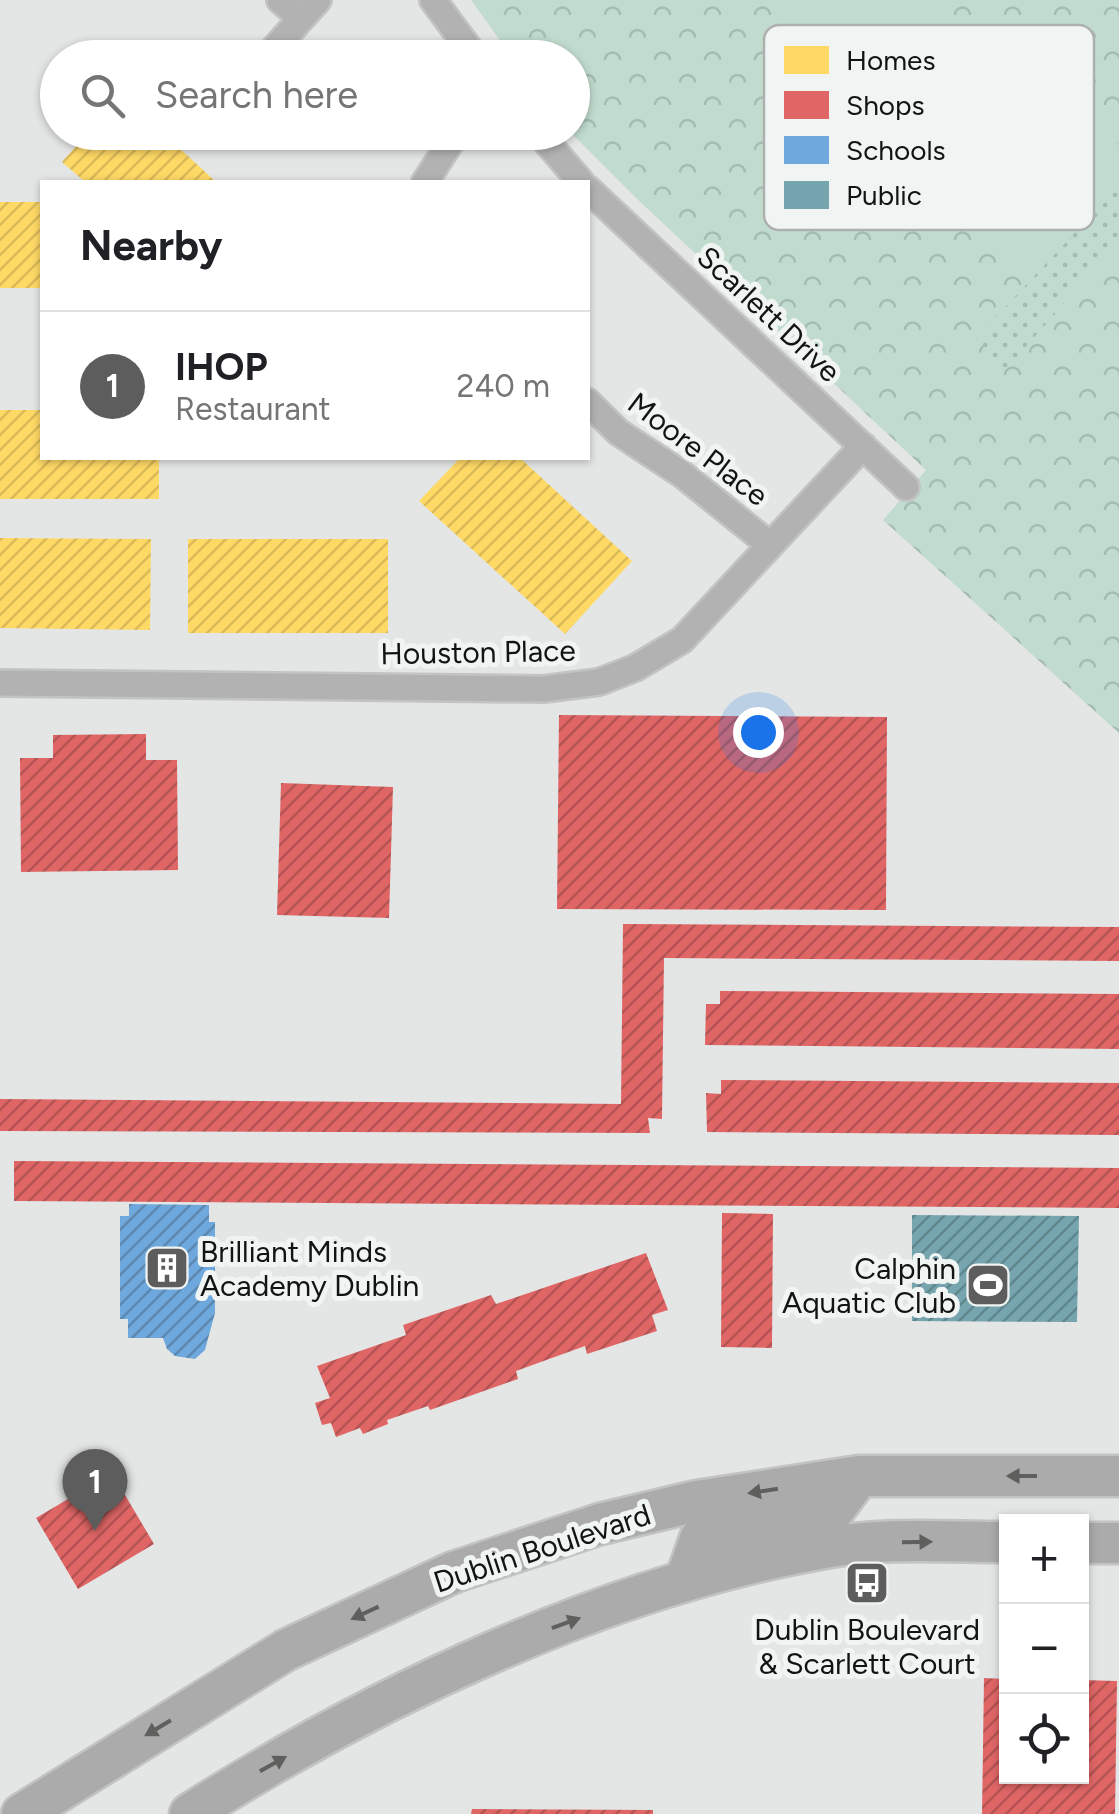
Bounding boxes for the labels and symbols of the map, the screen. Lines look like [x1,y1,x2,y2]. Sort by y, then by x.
legend [764,25,1094,230]
text: Homes [846,43,935,77]
text: Shops [846,88,925,122]
text: Schools [846,133,946,167]
text: Public [846,178,922,212]
street label: Scarlett Drive [690,238,848,390]
street label: Moore Place [621,384,775,514]
street label: Houston Place [380,632,576,672]
your location [733,707,784,758]
place label: Brilliant Minds Academy Dublin [200,1233,419,1304]
building icon: Brilliant Minds Academy Dublin [144,1245,190,1291]
place label: Calphin Aquatic Club [782,1250,956,1321]
sports icon: Calphin Aquatic Club [965,1262,1011,1308]
pin: 1 [62,1448,128,1531]
one-way arrow [1005,1468,1037,1484]
one-way arrow [747,1484,778,1499]
street label: Dublin Boulevard [429,1495,655,1601]
one-way arrow [901,1534,933,1550]
bus stop icon: Dublin Boulevard & Scarlett Court [844,1560,890,1606]
one-way arrow [350,1604,379,1621]
place label: Dublin Boulevard & Scarlett Court [754,1611,980,1682]
one-way arrow [551,1615,581,1631]
one-way arrow [144,1719,172,1736]
one-way arrow [259,1755,287,1773]

